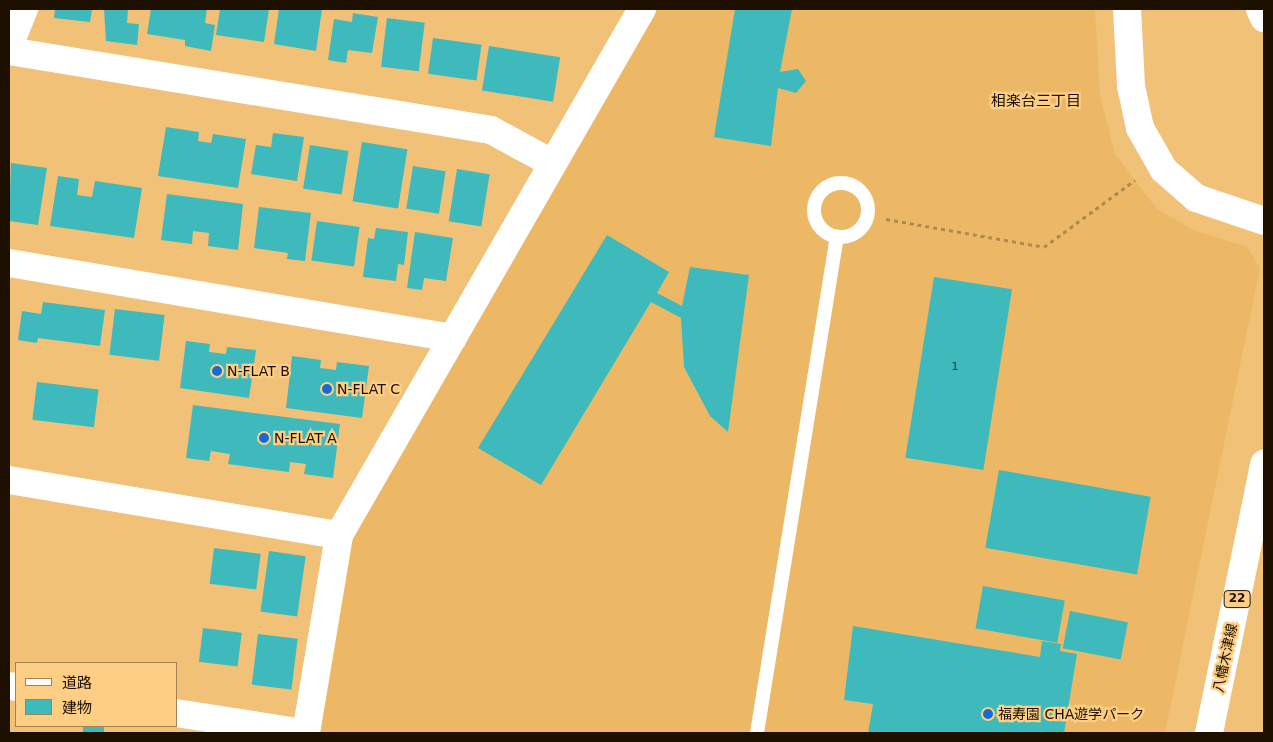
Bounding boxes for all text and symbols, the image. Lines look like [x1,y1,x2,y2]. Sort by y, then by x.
district label: 相楽台三丁目 [991,93,1081,111]
house number: 1 [952,360,958,374]
place label: N-FLAT B [227,363,290,379]
marker: N-FLAT B [211,365,223,377]
place label: N-FLAT C [337,381,400,397]
marker: N-FLAT C [321,383,333,395]
place label: N-FLAT A [274,430,337,446]
marker: N-FLAT A [258,432,270,444]
road number: 22 [1223,590,1251,608]
street label: 八幡木津線 [1210,622,1240,694]
legend [15,662,178,727]
text: 道路 [62,674,92,692]
text: 建物 [62,699,92,717]
place label: 福寿園 CHA遊学パーク [998,706,1144,722]
marker: 福寿園 CHA遊学パーク [982,708,994,720]

